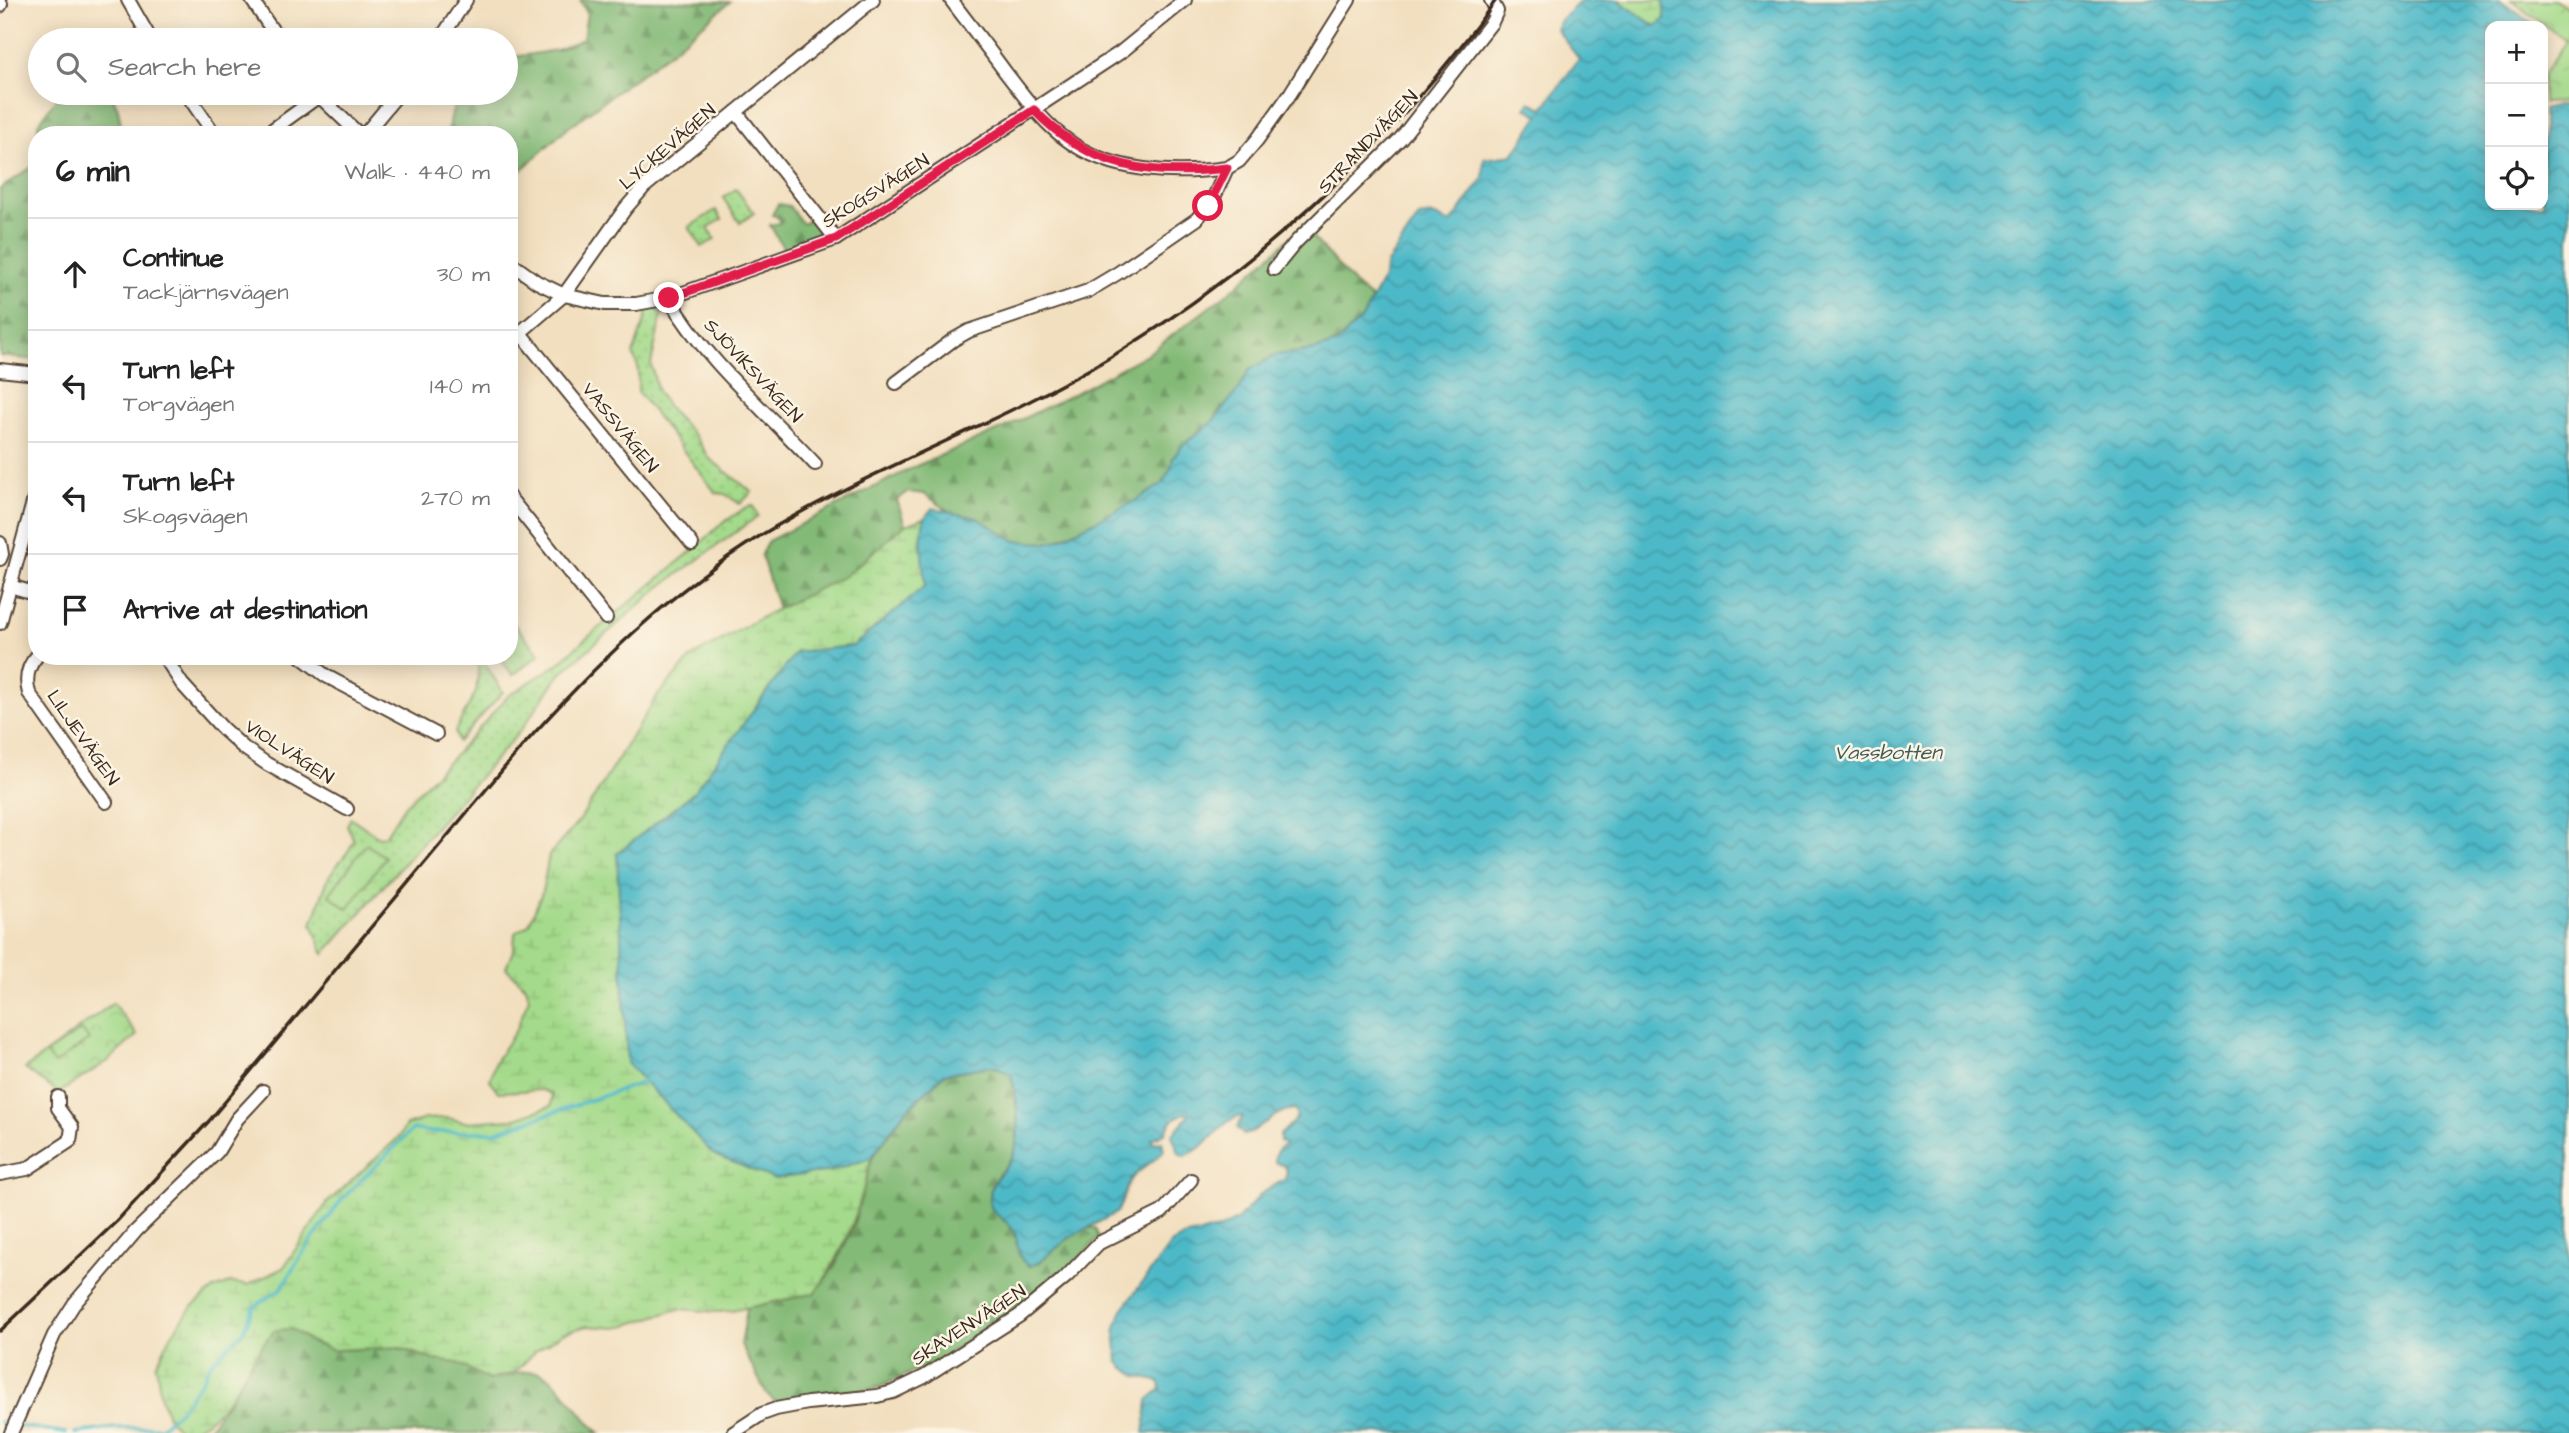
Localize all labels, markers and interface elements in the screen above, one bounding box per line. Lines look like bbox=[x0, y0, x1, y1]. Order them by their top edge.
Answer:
map controls bbox=[2485, 21, 2548, 210]
button: + bbox=[2485, 21, 2548, 84]
search box bbox=[28, 28, 518, 105]
icon: search bbox=[52, 48, 90, 86]
text: Search here bbox=[108, 49, 261, 85]
street label: STRANDVÄGEN bbox=[1312, 84, 1425, 200]
button: − bbox=[2485, 84, 2548, 147]
street label: LYCKEVÄGEN bbox=[614, 98, 722, 197]
street label: SKOGSVÄGEN bbox=[817, 147, 935, 235]
button: locate bbox=[2485, 147, 2548, 210]
text: 6 min bbox=[56, 151, 130, 193]
text: Walk · 440 m bbox=[344, 156, 490, 188]
route start bbox=[1192, 190, 1223, 221]
text: Continue bbox=[123, 240, 224, 276]
icon: ahead bbox=[56, 255, 94, 293]
text: 30 m bbox=[437, 258, 490, 290]
text: Tackjärnsvägen bbox=[123, 276, 289, 308]
route end bbox=[653, 282, 684, 313]
street label: SJÖVIKSVÄGEN bbox=[697, 313, 808, 429]
text: Turn left bbox=[123, 352, 234, 388]
icon: left bbox=[56, 367, 94, 405]
text: 140 m bbox=[430, 370, 490, 402]
street label: VASSVÄGEN bbox=[575, 377, 665, 479]
text: Torgvägen bbox=[123, 388, 234, 420]
text: Turn left bbox=[123, 464, 234, 500]
icon: left bbox=[56, 479, 94, 517]
text: 270 m bbox=[421, 482, 490, 514]
text: Skogsvägen bbox=[123, 500, 248, 532]
icon: arrive bbox=[56, 591, 94, 629]
text: Arrive at destination bbox=[123, 592, 368, 628]
street label: LILJEVÄGEN bbox=[40, 685, 126, 791]
street label: VIOLVÄGEN bbox=[239, 713, 339, 791]
water label: Vassbotten bbox=[1834, 738, 1943, 767]
street label: SKAVENVÄGEN bbox=[906, 1278, 1031, 1372]

